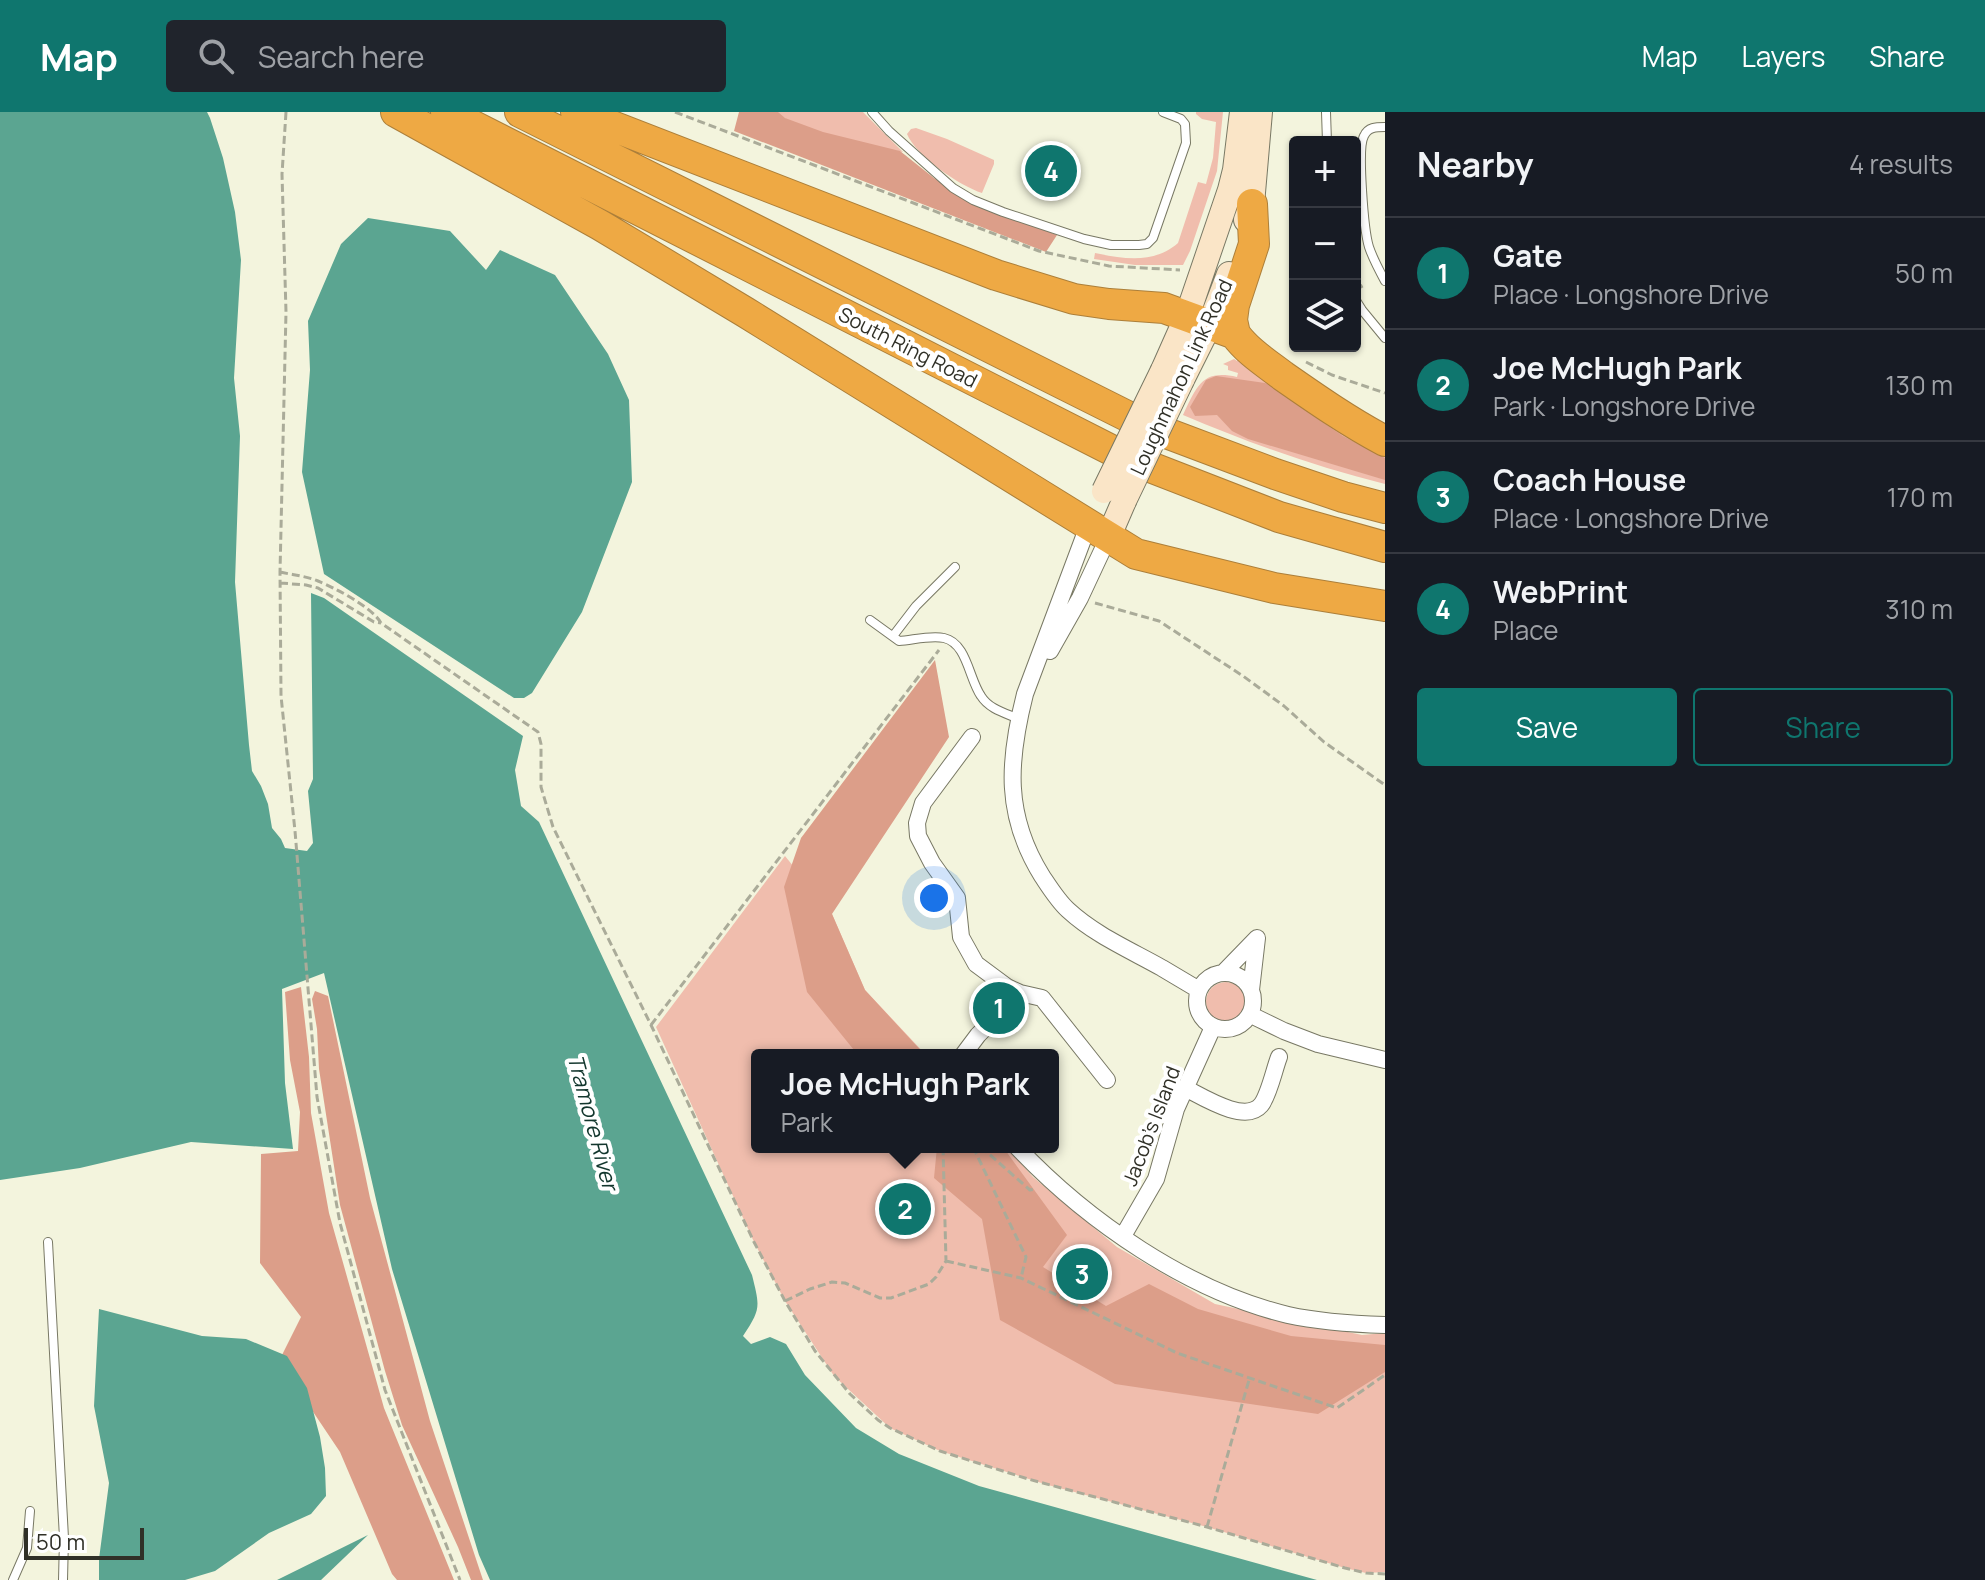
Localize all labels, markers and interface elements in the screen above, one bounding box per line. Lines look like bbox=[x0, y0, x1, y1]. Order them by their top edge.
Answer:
search box bbox=[166, 20, 726, 92]
text: Map bbox=[40, 30, 118, 82]
icon: search bbox=[194, 34, 238, 78]
text: Search here bbox=[258, 36, 425, 77]
text: Map bbox=[1642, 37, 1698, 75]
text: Layers bbox=[1742, 37, 1825, 75]
text: Share bbox=[1869, 37, 1945, 75]
map controls bbox=[1289, 136, 1361, 352]
button: + bbox=[1289, 136, 1361, 208]
pin: 4 bbox=[1025, 141, 1077, 201]
text: Nearby bbox=[1417, 141, 1533, 187]
text: 4 results bbox=[1849, 146, 1953, 182]
button: − bbox=[1289, 208, 1361, 280]
text: Gate bbox=[1493, 235, 1562, 276]
text: 1 bbox=[1437, 255, 1449, 291]
text: 50 m bbox=[1895, 255, 1953, 291]
street label: Loughmahon Link Road bbox=[1124, 275, 1238, 479]
text: Place · Longshore Drive bbox=[1493, 276, 1769, 312]
button: layers bbox=[1289, 280, 1361, 352]
street label: South Ring Road bbox=[834, 300, 982, 394]
text: Joe McHugh Park bbox=[1493, 347, 1741, 388]
text: 2 bbox=[1435, 367, 1451, 403]
text: 130 m bbox=[1885, 367, 1953, 403]
text: Park · Longshore Drive bbox=[1493, 388, 1755, 424]
text: Coach House bbox=[1493, 459, 1686, 500]
text: 3 bbox=[1435, 479, 1451, 515]
text: 170 m bbox=[1887, 479, 1953, 515]
text: Place · Longshore Drive bbox=[1493, 500, 1769, 536]
text: WebPrint bbox=[1493, 571, 1628, 612]
text: 4 bbox=[1435, 591, 1451, 627]
text: 310 m bbox=[1885, 591, 1953, 627]
text: Place bbox=[1493, 612, 1558, 648]
button: Save bbox=[1417, 688, 1677, 766]
button: Share bbox=[1693, 688, 1953, 766]
your location bbox=[914, 878, 954, 918]
pin: 1 bbox=[973, 978, 1025, 1038]
popup bbox=[751, 1049, 1059, 1153]
water label: Tramore River bbox=[561, 1051, 626, 1196]
street label: Jacob's Island bbox=[1116, 1062, 1186, 1190]
text: Joe McHugh Park bbox=[781, 1063, 1029, 1104]
text: Park bbox=[781, 1104, 833, 1140]
pin: 2 bbox=[879, 1179, 931, 1239]
pin: 3 bbox=[1056, 1244, 1108, 1304]
scale bar bbox=[24, 1524, 144, 1560]
text: 50 m bbox=[36, 1527, 85, 1557]

